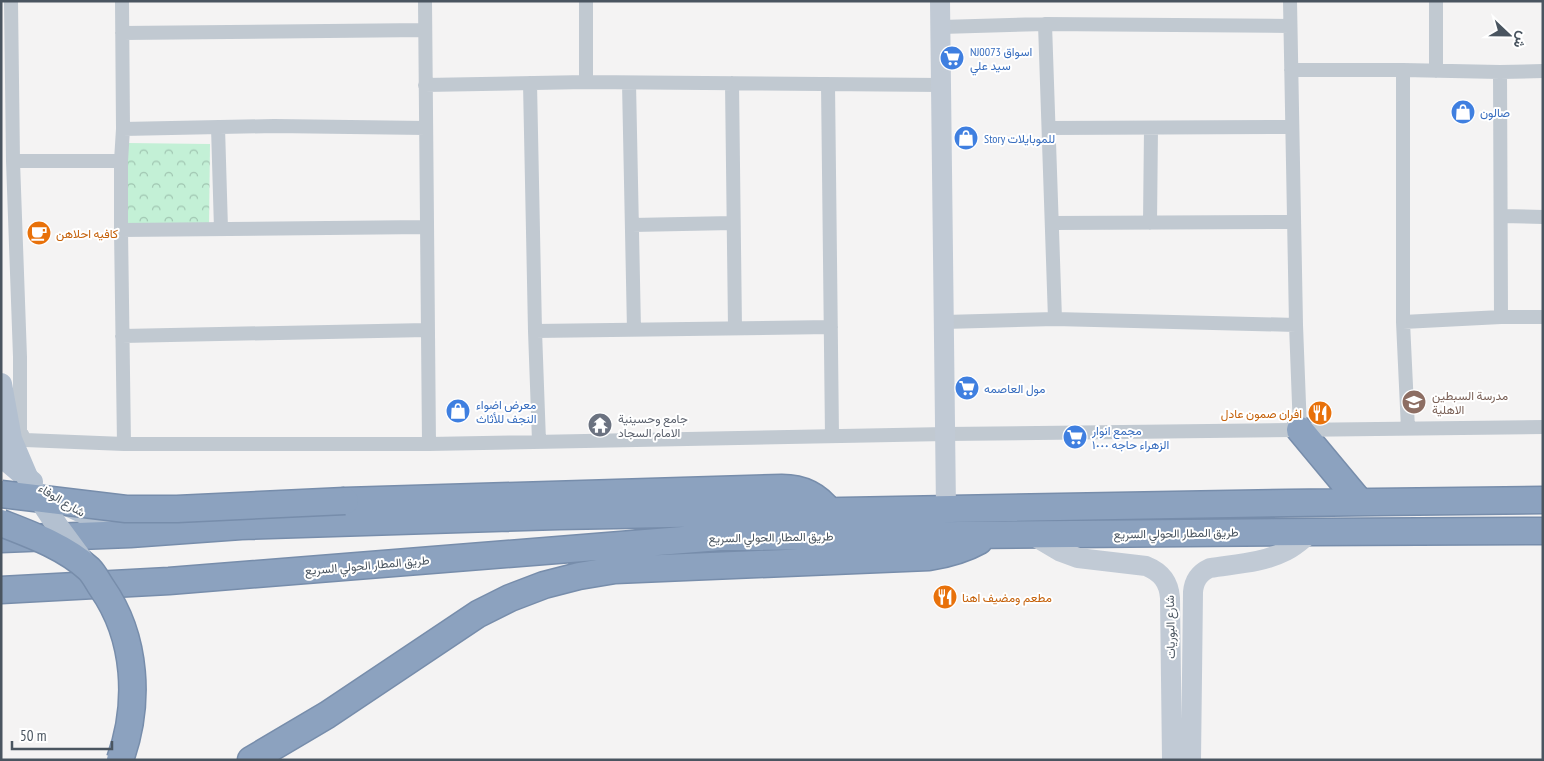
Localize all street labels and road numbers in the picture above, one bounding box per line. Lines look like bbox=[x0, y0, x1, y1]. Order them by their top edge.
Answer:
street label: شارع الوفاء bbox=[35, 480, 88, 521]
street label: طريق المطار الحولي السريع bbox=[1113, 524, 1239, 545]
street label: طريق المطار الحولي السريع bbox=[708, 528, 834, 549]
street label: طريق المطار الحولي السريع bbox=[304, 552, 430, 581]
street label: شارع البوريات bbox=[1162, 595, 1180, 659]

